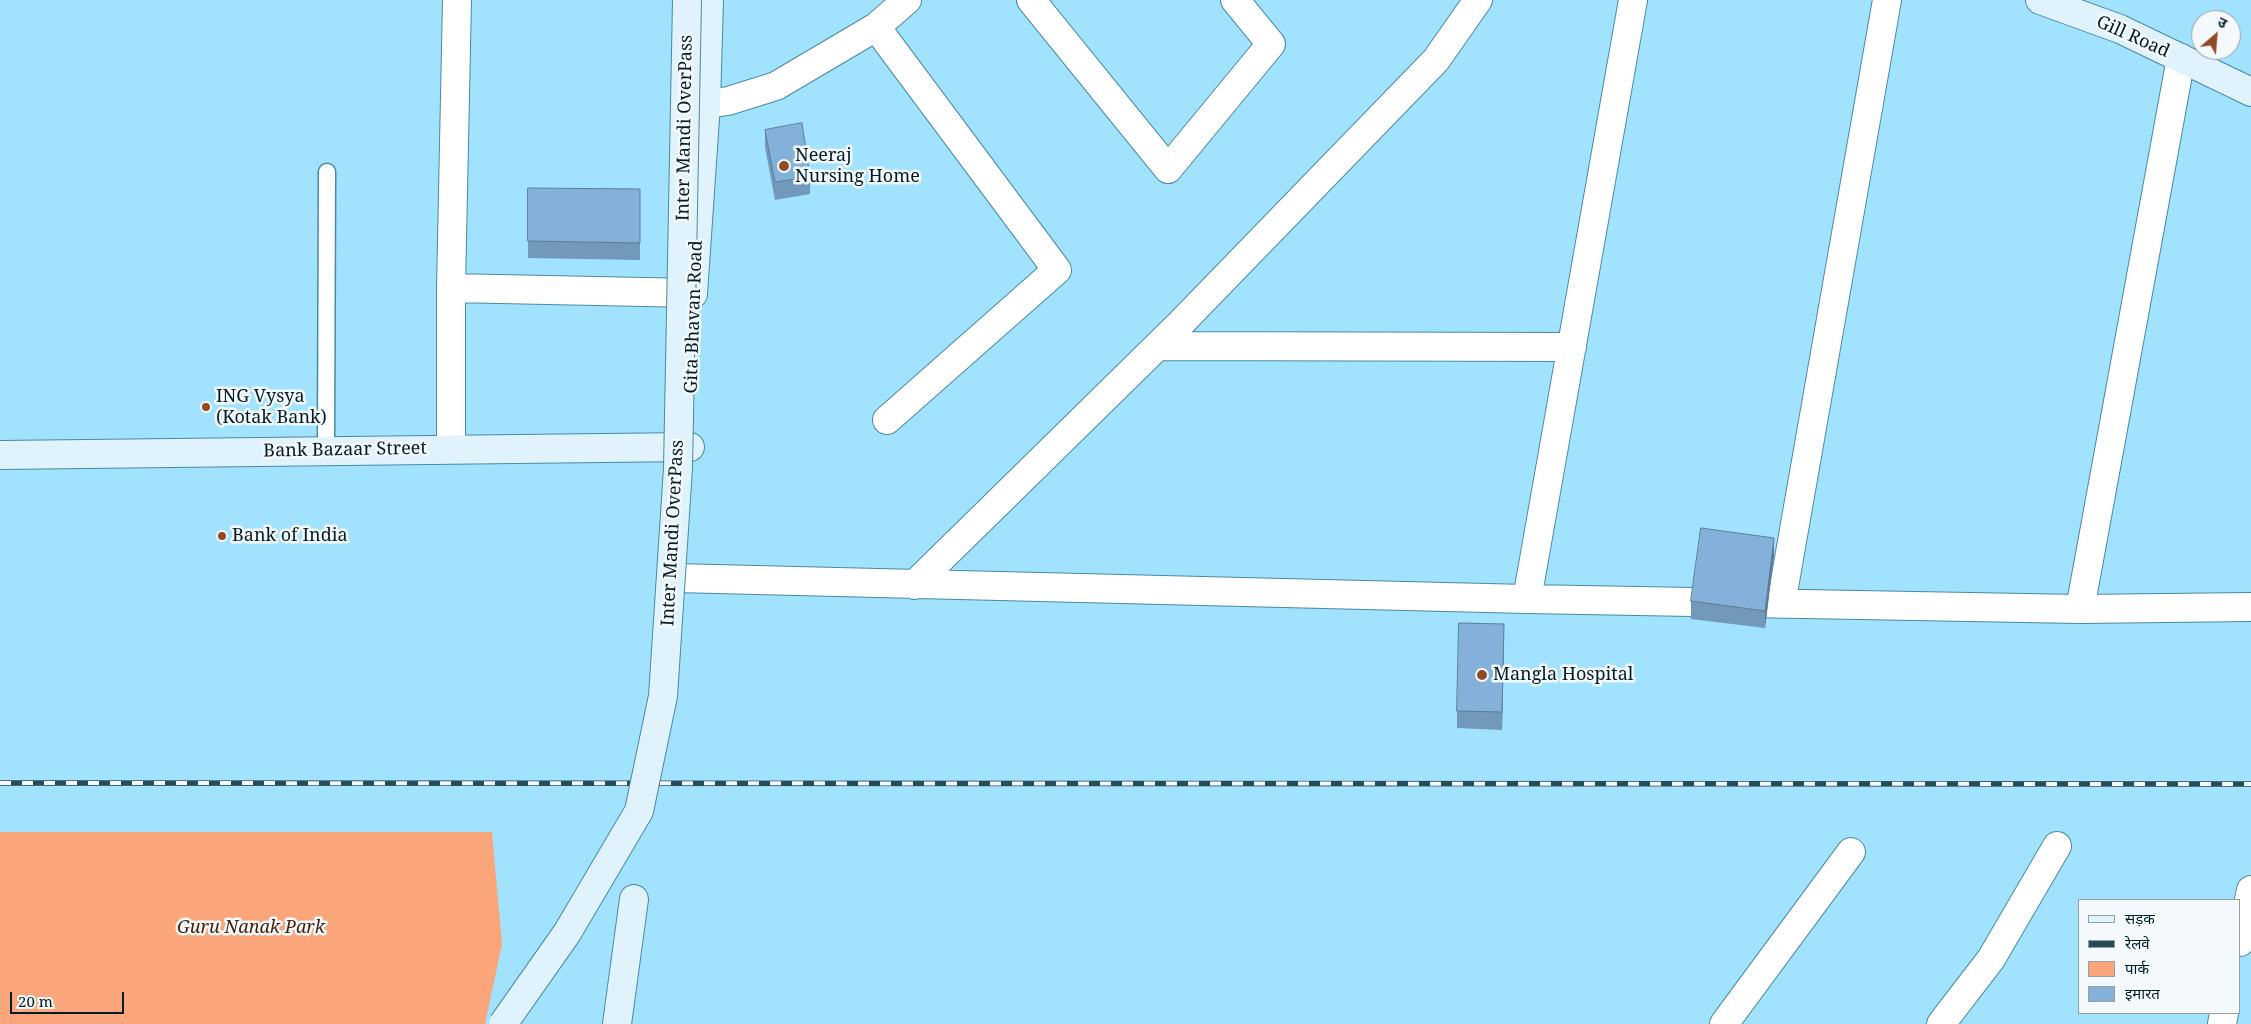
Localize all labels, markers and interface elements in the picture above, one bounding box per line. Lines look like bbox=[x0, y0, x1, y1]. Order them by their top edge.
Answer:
north arrow bbox=[2191, 10, 2241, 60]
street label: Gill Road bbox=[2093, 11, 2173, 63]
text: उ bbox=[2215, 12, 2231, 32]
street label: Inter Mandi OverPass bbox=[673, 35, 697, 221]
place label: Neeraj Nursing Home bbox=[795, 145, 920, 188]
marker: Neeraj Nursing Home bbox=[777, 159, 791, 173]
street label: Gita Bhavan Road bbox=[681, 240, 707, 394]
place label: ING Vysya (Kotak Bank) bbox=[216, 386, 327, 428]
marker: ING Vysya (Kotak Bank) bbox=[200, 401, 212, 413]
street label: Bank Bazaar Street bbox=[263, 438, 427, 462]
street label: Inter Mandi OverPass bbox=[657, 439, 689, 627]
place label: Bank of India bbox=[232, 525, 348, 547]
marker: Bank of India bbox=[216, 530, 228, 542]
place label: Mangla Hospital bbox=[1493, 664, 1633, 686]
marker: Mangla Hospital bbox=[1475, 668, 1489, 682]
legend bbox=[2078, 899, 2241, 1014]
text: सड़क bbox=[2125, 908, 2155, 928]
park label: Guru Nanak Park bbox=[177, 917, 325, 939]
text: रेलवे bbox=[2125, 933, 2150, 953]
text: पार्क bbox=[2125, 958, 2149, 978]
scale bar bbox=[12, 982, 126, 1014]
text: इमारत bbox=[2125, 983, 2160, 1003]
text: 20 m bbox=[18, 991, 53, 1011]

